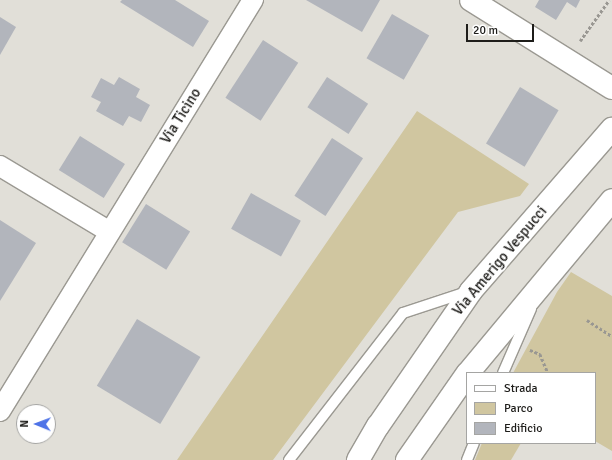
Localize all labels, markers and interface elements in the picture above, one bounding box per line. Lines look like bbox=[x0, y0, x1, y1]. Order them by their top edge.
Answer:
scale bar bbox=[468, 16, 536, 42]
text: 20 m bbox=[473, 23, 498, 38]
street label: Via Ticino bbox=[157, 85, 205, 147]
street label: Via Amerigo Vespucci bbox=[449, 203, 551, 319]
legend bbox=[466, 372, 596, 444]
text: Strada bbox=[504, 381, 538, 396]
text: Parco bbox=[504, 401, 533, 416]
north arrow bbox=[16, 404, 56, 444]
text: N bbox=[18, 420, 31, 428]
text: Edificio bbox=[504, 421, 542, 436]

